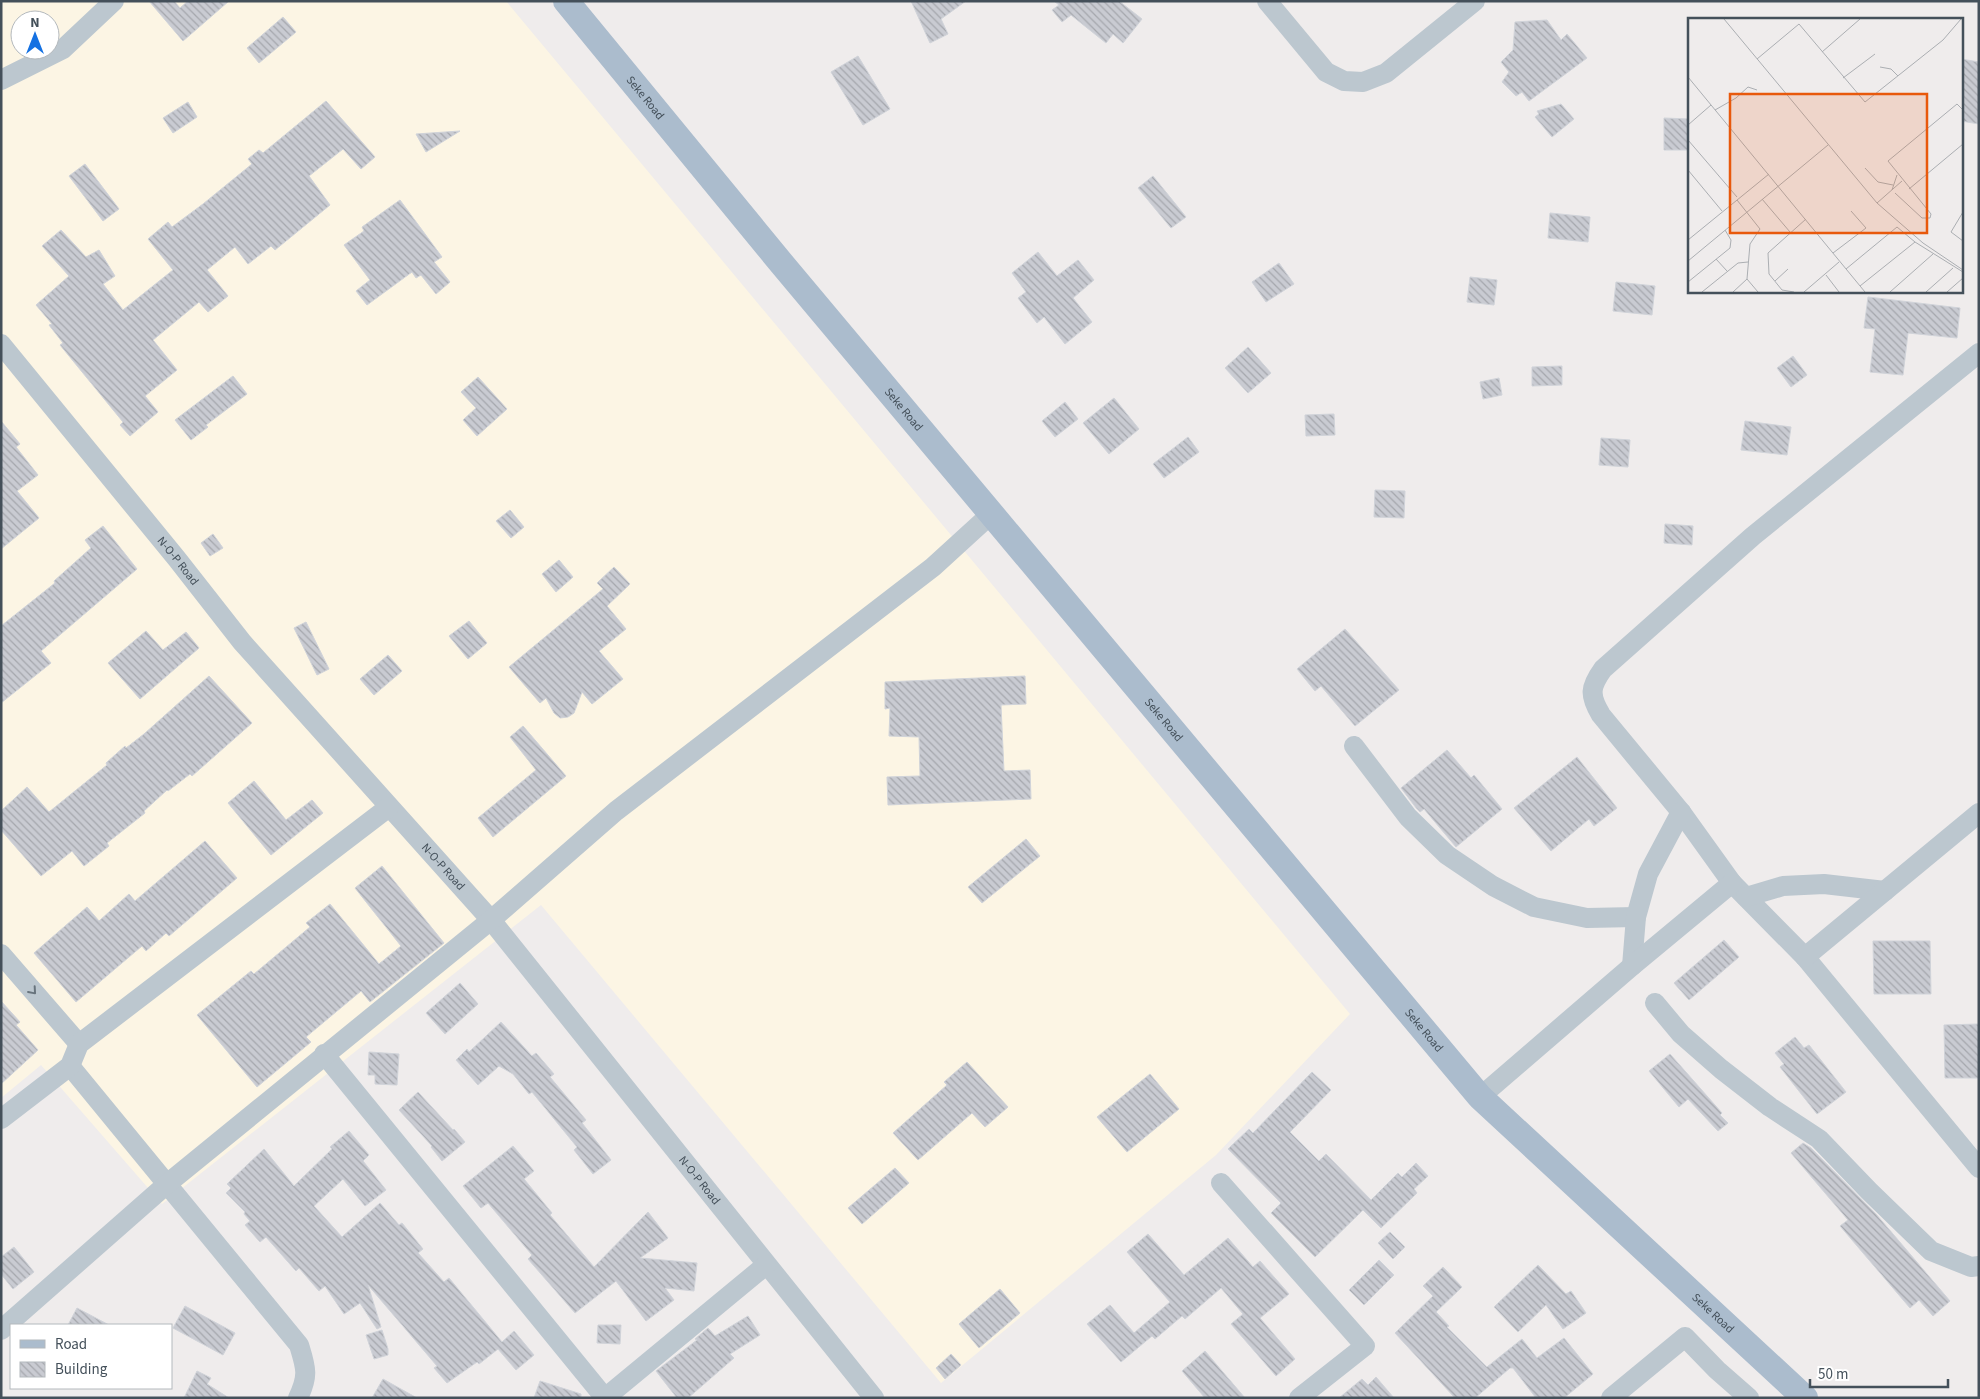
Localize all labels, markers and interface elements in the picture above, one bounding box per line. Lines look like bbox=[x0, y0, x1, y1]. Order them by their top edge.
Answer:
north arrow bbox=[10, 10, 60, 60]
text: N bbox=[30, 13, 40, 33]
inset map bbox=[1688, 18, 1962, 292]
street label: Seke Road bbox=[622, 72, 668, 124]
street label: Seke Road bbox=[880, 384, 927, 435]
street label: N-O-P Road bbox=[153, 533, 203, 589]
street label: Seke Road bbox=[1140, 695, 1187, 746]
street label: N-O-P Road bbox=[417, 840, 469, 894]
one-way arrow bbox=[27, 985, 36, 994]
street label: Seke Road bbox=[1400, 1005, 1447, 1056]
street label: N-O-P Road bbox=[674, 1153, 724, 1209]
street label: Seke Road bbox=[1688, 1289, 1738, 1337]
legend bbox=[10, 1324, 172, 1389]
text: Road bbox=[55, 1334, 87, 1355]
scale bar bbox=[1810, 1356, 1948, 1388]
text: Building bbox=[55, 1359, 108, 1380]
text: 50 m bbox=[1818, 1364, 1848, 1385]

